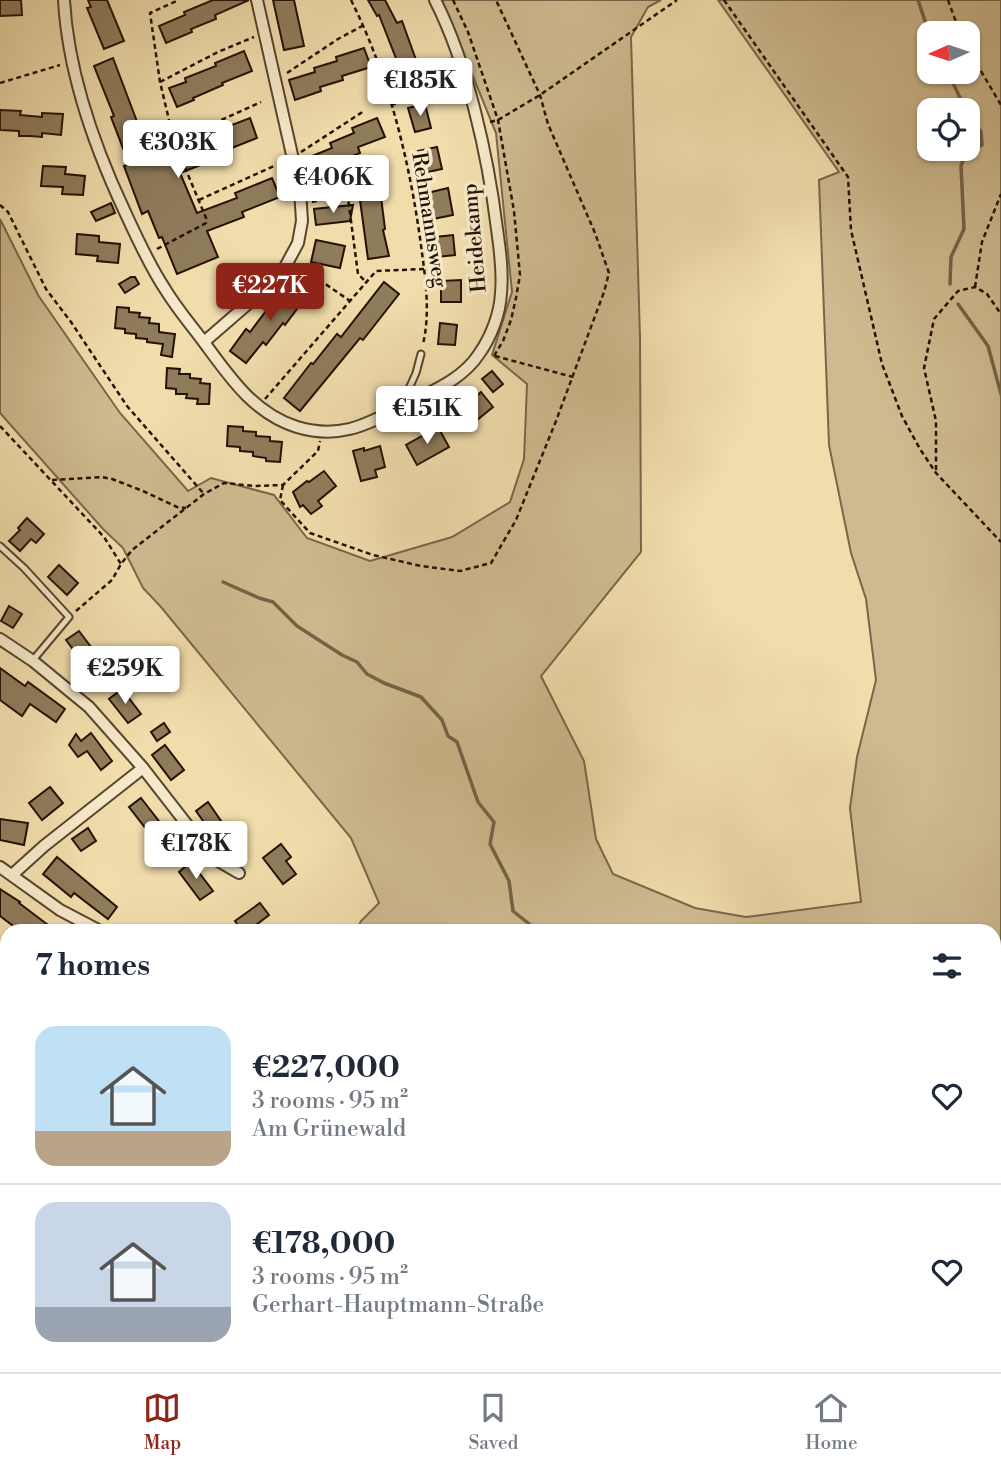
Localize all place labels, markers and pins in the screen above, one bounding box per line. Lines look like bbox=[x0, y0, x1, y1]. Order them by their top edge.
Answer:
pin: €185K bbox=[371, 58, 469, 118]
pin: €303K bbox=[129, 120, 227, 180]
pin: €406K bbox=[284, 156, 382, 215]
pin: €227K bbox=[221, 264, 319, 323]
pin: €151K bbox=[378, 386, 476, 446]
pin: €259K bbox=[76, 646, 174, 706]
pin: €178K bbox=[147, 822, 245, 881]

